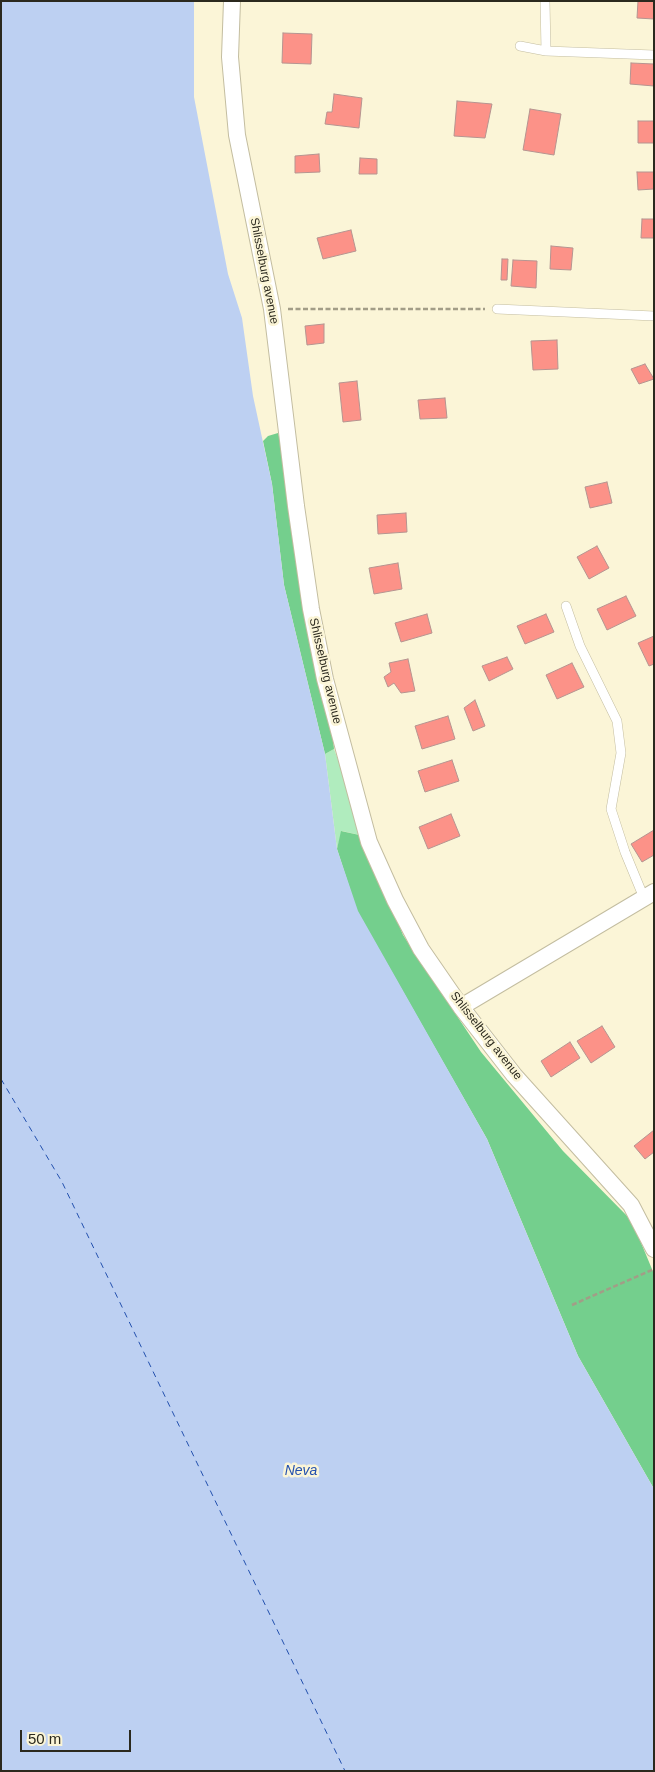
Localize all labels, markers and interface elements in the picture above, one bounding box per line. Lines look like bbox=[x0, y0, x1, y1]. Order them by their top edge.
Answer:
street label: Shlisselburg avenue bbox=[247, 217, 281, 325]
street label: Shlisselburg avenue bbox=[306, 617, 344, 725]
street label: Shlisselburg avenue bbox=[447, 989, 525, 1083]
water label: Neva bbox=[285, 1463, 317, 1479]
scale bar bbox=[22, 1720, 134, 1752]
text: 50 m bbox=[28, 1730, 61, 1747]

